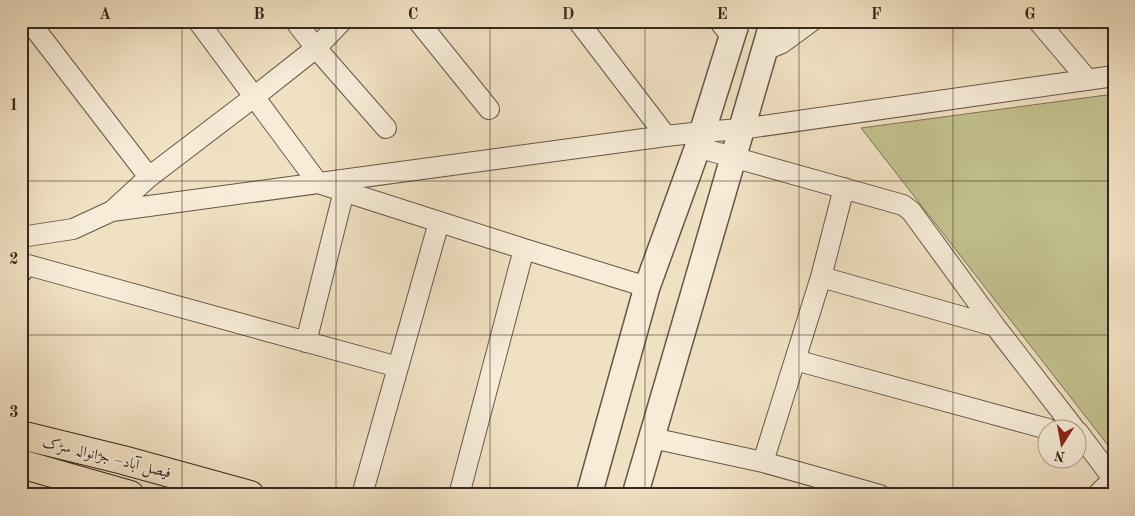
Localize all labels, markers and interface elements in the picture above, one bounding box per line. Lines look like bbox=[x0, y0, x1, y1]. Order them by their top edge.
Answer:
text: A bbox=[99, 7, 111, 23]
text: B bbox=[253, 7, 265, 23]
text: C bbox=[408, 7, 418, 23]
text: D bbox=[562, 7, 574, 23]
text: E bbox=[716, 7, 728, 23]
text: F bbox=[871, 7, 882, 23]
text: G bbox=[1024, 7, 1036, 23]
text: 1 bbox=[9, 98, 19, 114]
text: 2 bbox=[9, 252, 19, 268]
text: 3 bbox=[9, 405, 19, 421]
north arrow bbox=[1038, 418, 1088, 468]
street label: فیصل آباد– جڑانوالہ سڑک bbox=[40, 432, 173, 484]
text: N bbox=[1053, 448, 1066, 464]

